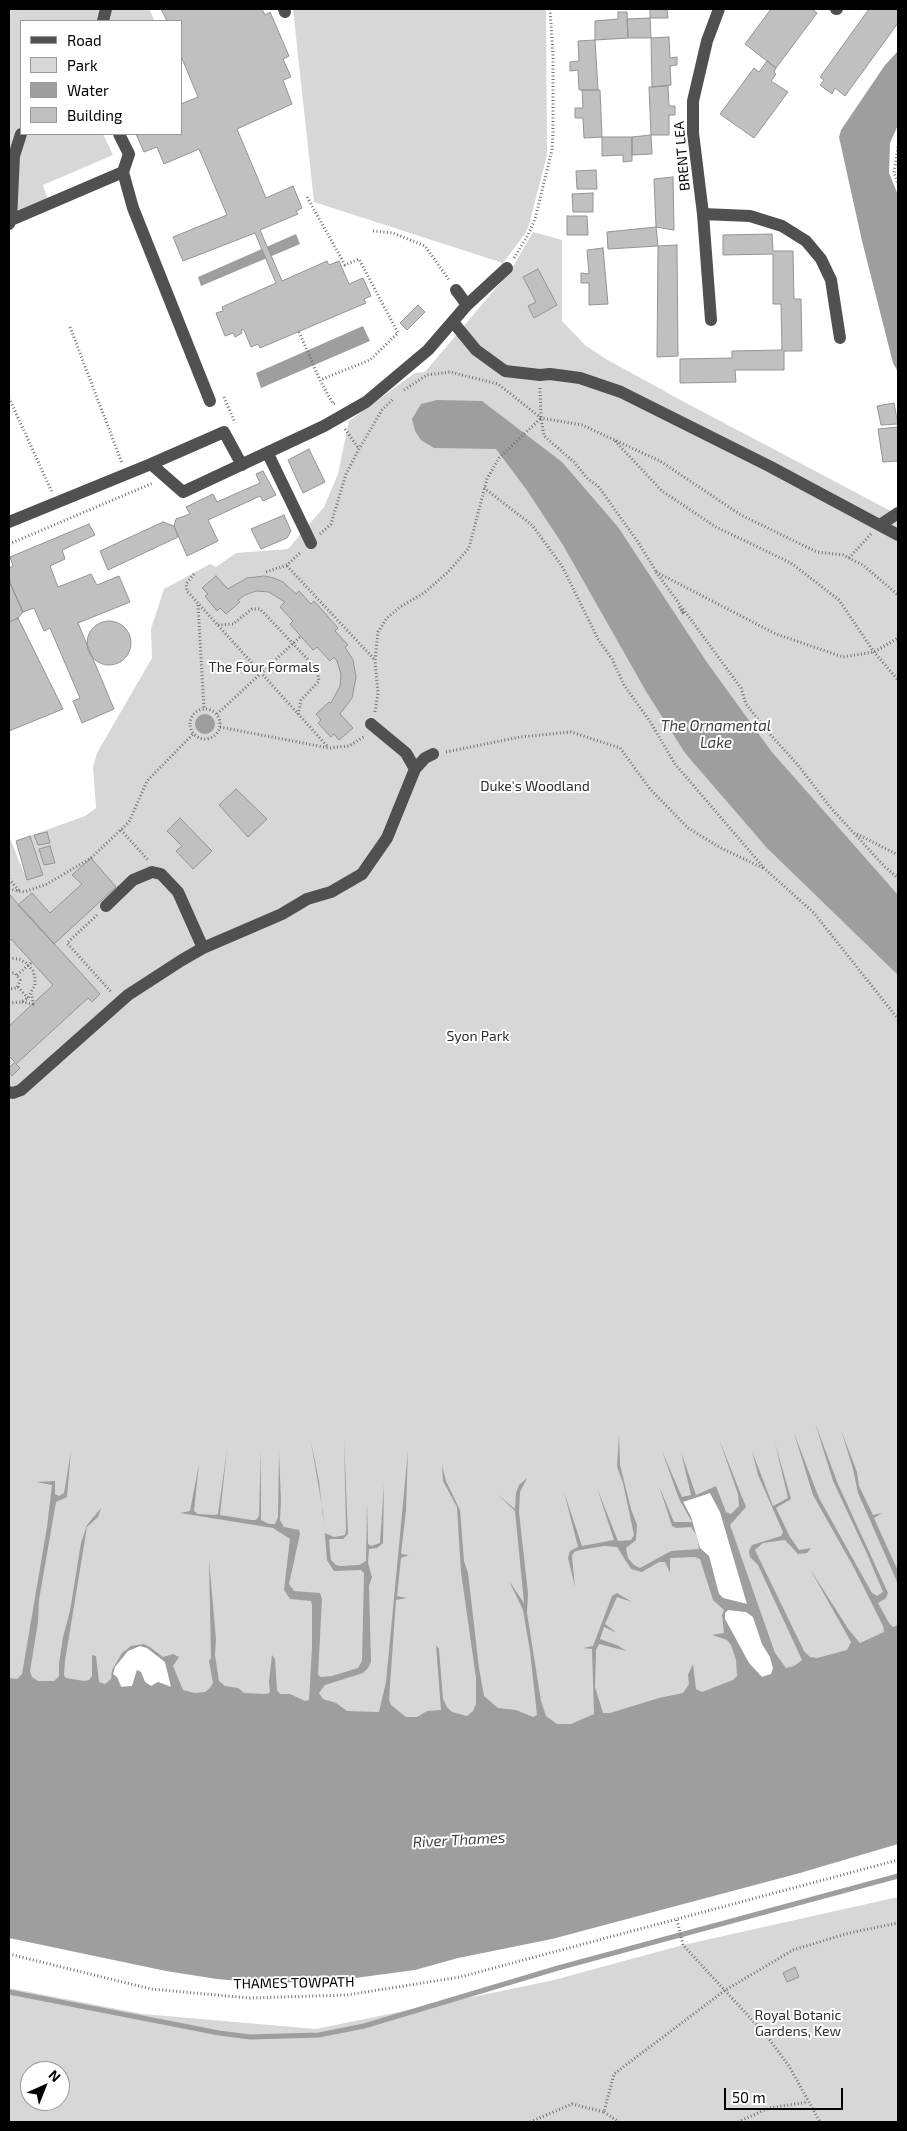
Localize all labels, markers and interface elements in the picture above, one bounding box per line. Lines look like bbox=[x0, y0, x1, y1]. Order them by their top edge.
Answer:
legend bbox=[20, 20, 182, 135]
text: Road bbox=[67, 31, 102, 49]
text: Park bbox=[67, 56, 98, 74]
text: Water bbox=[67, 81, 109, 99]
text: Building bbox=[67, 106, 122, 124]
street label: BRENT LEA bbox=[671, 120, 693, 192]
park label: The Four Formals bbox=[208, 659, 320, 675]
water label: The Ornamental Lake bbox=[661, 717, 771, 752]
park label: Duke's Woodland bbox=[480, 778, 590, 794]
park label: Syon Park bbox=[447, 1028, 509, 1044]
water label: River Thames bbox=[412, 1829, 506, 1851]
street label: THAMES TOWPATH bbox=[233, 1974, 355, 1992]
park label: Royal Botanic Gardens, Kew bbox=[755, 2007, 841, 2040]
north arrow bbox=[20, 2061, 70, 2111]
text: N bbox=[46, 2066, 65, 2085]
scale bar bbox=[727, 2078, 846, 2110]
text: 50 m bbox=[732, 2088, 766, 2106]

